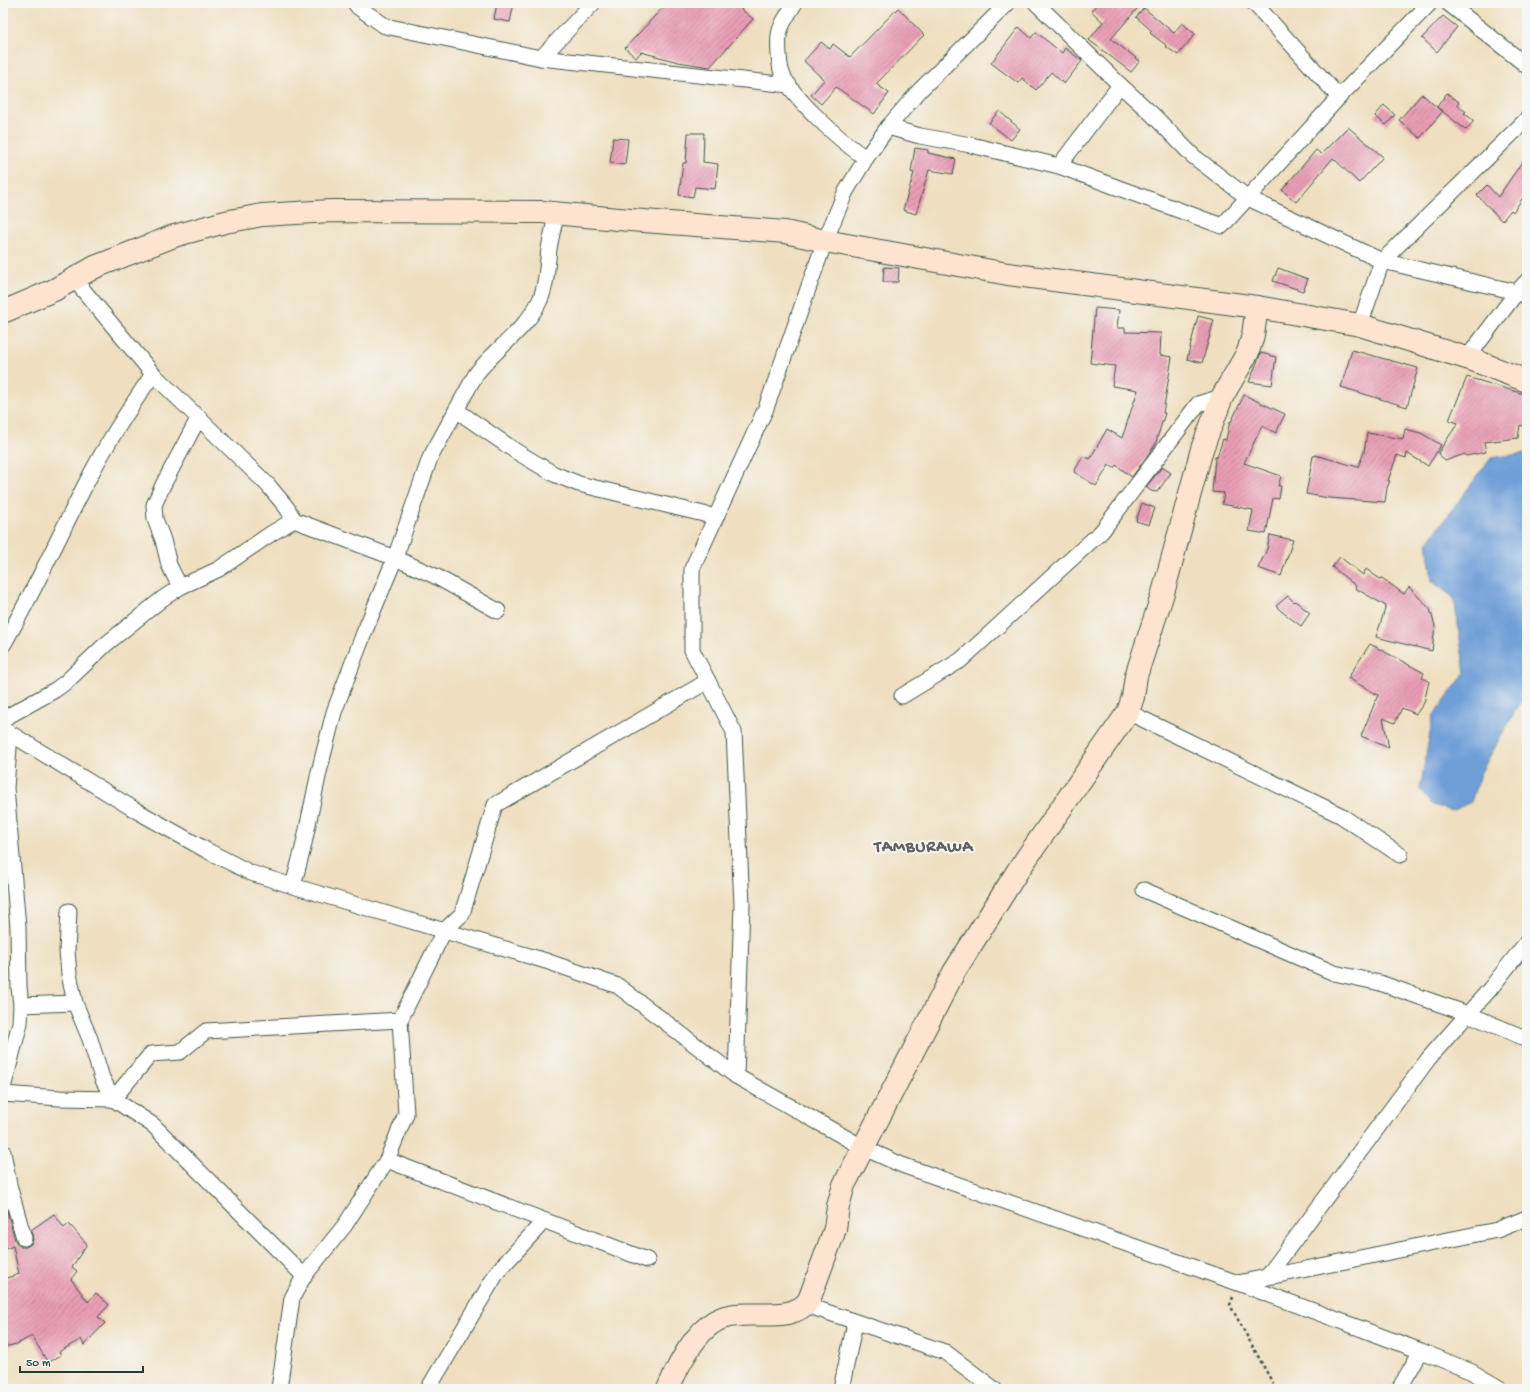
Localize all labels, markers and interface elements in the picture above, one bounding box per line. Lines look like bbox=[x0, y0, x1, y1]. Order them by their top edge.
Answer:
district label: TAMBURAWA bbox=[872, 838, 975, 858]
scale bar bbox=[20, 1348, 143, 1374]
text: 50 m bbox=[26, 1357, 51, 1371]

